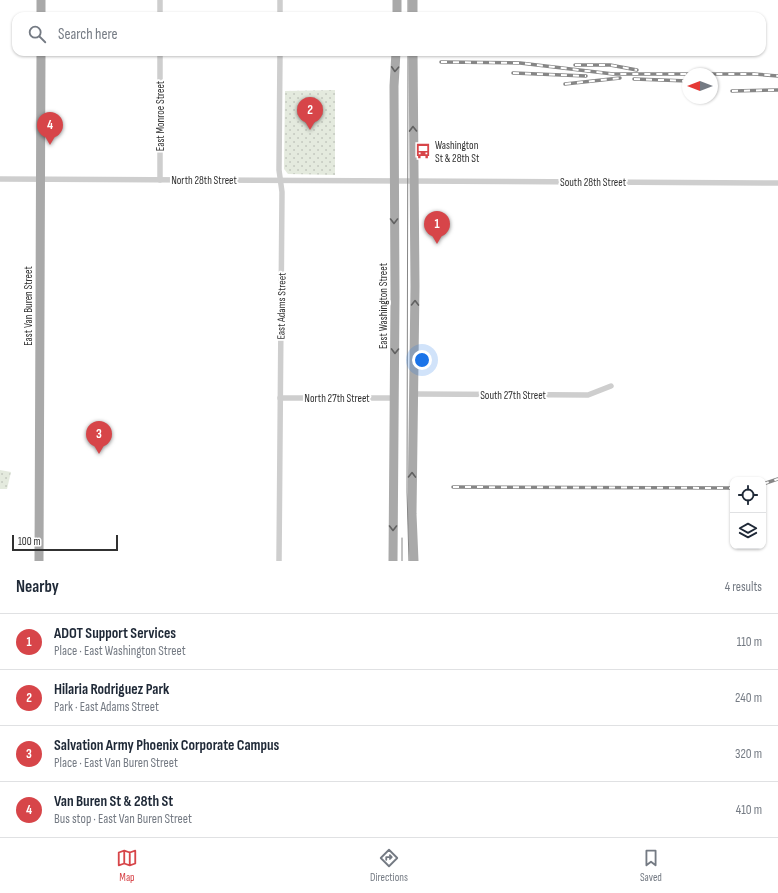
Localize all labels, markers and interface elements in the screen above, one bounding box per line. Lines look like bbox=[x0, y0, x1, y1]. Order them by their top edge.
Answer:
search box bbox=[12, 12, 766, 56]
icon: search bbox=[26, 23, 48, 45]
text: Search here bbox=[58, 25, 118, 44]
one-way arrow bbox=[391, 66, 399, 72]
north arrow bbox=[682, 68, 718, 104]
street label: East Monroe Street bbox=[154, 80, 167, 151]
pin: 2 bbox=[297, 97, 323, 130]
pin: 4 bbox=[37, 112, 63, 145]
one-way arrow bbox=[409, 126, 417, 132]
place label: Washington St & 28th St bbox=[435, 139, 480, 165]
bus stop icon: Washington St & 28th St bbox=[414, 142, 432, 160]
street label: North 28th Street bbox=[171, 174, 237, 187]
street label: South 28th Street bbox=[560, 176, 627, 189]
pin: 1 bbox=[424, 211, 450, 244]
one-way arrow bbox=[390, 218, 398, 224]
street label: East Washington Street bbox=[377, 262, 390, 349]
street label: East Van Buren Street bbox=[22, 266, 35, 346]
street label: East Adams Street bbox=[274, 272, 289, 340]
one-way arrow bbox=[411, 300, 419, 306]
one-way arrow bbox=[391, 348, 399, 354]
your location bbox=[412, 350, 432, 370]
street label: South 27th Street bbox=[480, 389, 547, 402]
street label: North 27th Street bbox=[304, 392, 370, 405]
pin: 3 bbox=[86, 421, 112, 454]
one-way arrow bbox=[408, 472, 416, 478]
map controls bbox=[730, 477, 766, 549]
button: locate bbox=[730, 477, 766, 513]
button: layers bbox=[730, 513, 766, 549]
one-way arrow bbox=[389, 525, 397, 531]
scale bar bbox=[12, 533, 118, 552]
text: 100 m bbox=[18, 535, 40, 548]
text: Nearby bbox=[16, 577, 59, 597]
text: 4 results bbox=[725, 579, 762, 595]
text: ADOT Support Services bbox=[54, 624, 176, 643]
text: 1 bbox=[26, 634, 32, 650]
text: 110 m bbox=[737, 634, 762, 650]
text: Place · East Washington Street bbox=[54, 643, 186, 659]
text: Hilaria Rodriguez Park bbox=[54, 680, 169, 699]
text: 2 bbox=[26, 690, 32, 706]
text: 240 m bbox=[735, 690, 762, 706]
text: Park · East Adams Street bbox=[54, 699, 159, 715]
text: Salvation Army Phoenix Corporate Campus bbox=[54, 736, 279, 755]
text: 3 bbox=[26, 746, 32, 762]
text: 320 m bbox=[735, 746, 762, 762]
text: Place · East Van Buren Street bbox=[54, 755, 178, 771]
text: Van Buren St & 28th St bbox=[54, 792, 173, 811]
text: 4 bbox=[26, 802, 32, 818]
text: 410 m bbox=[736, 802, 762, 818]
text: Bus stop · East Van Buren Street bbox=[54, 811, 192, 827]
tab: Map bbox=[116, 847, 138, 884]
tab: Directions bbox=[370, 847, 408, 884]
tab: Saved bbox=[640, 847, 662, 884]

